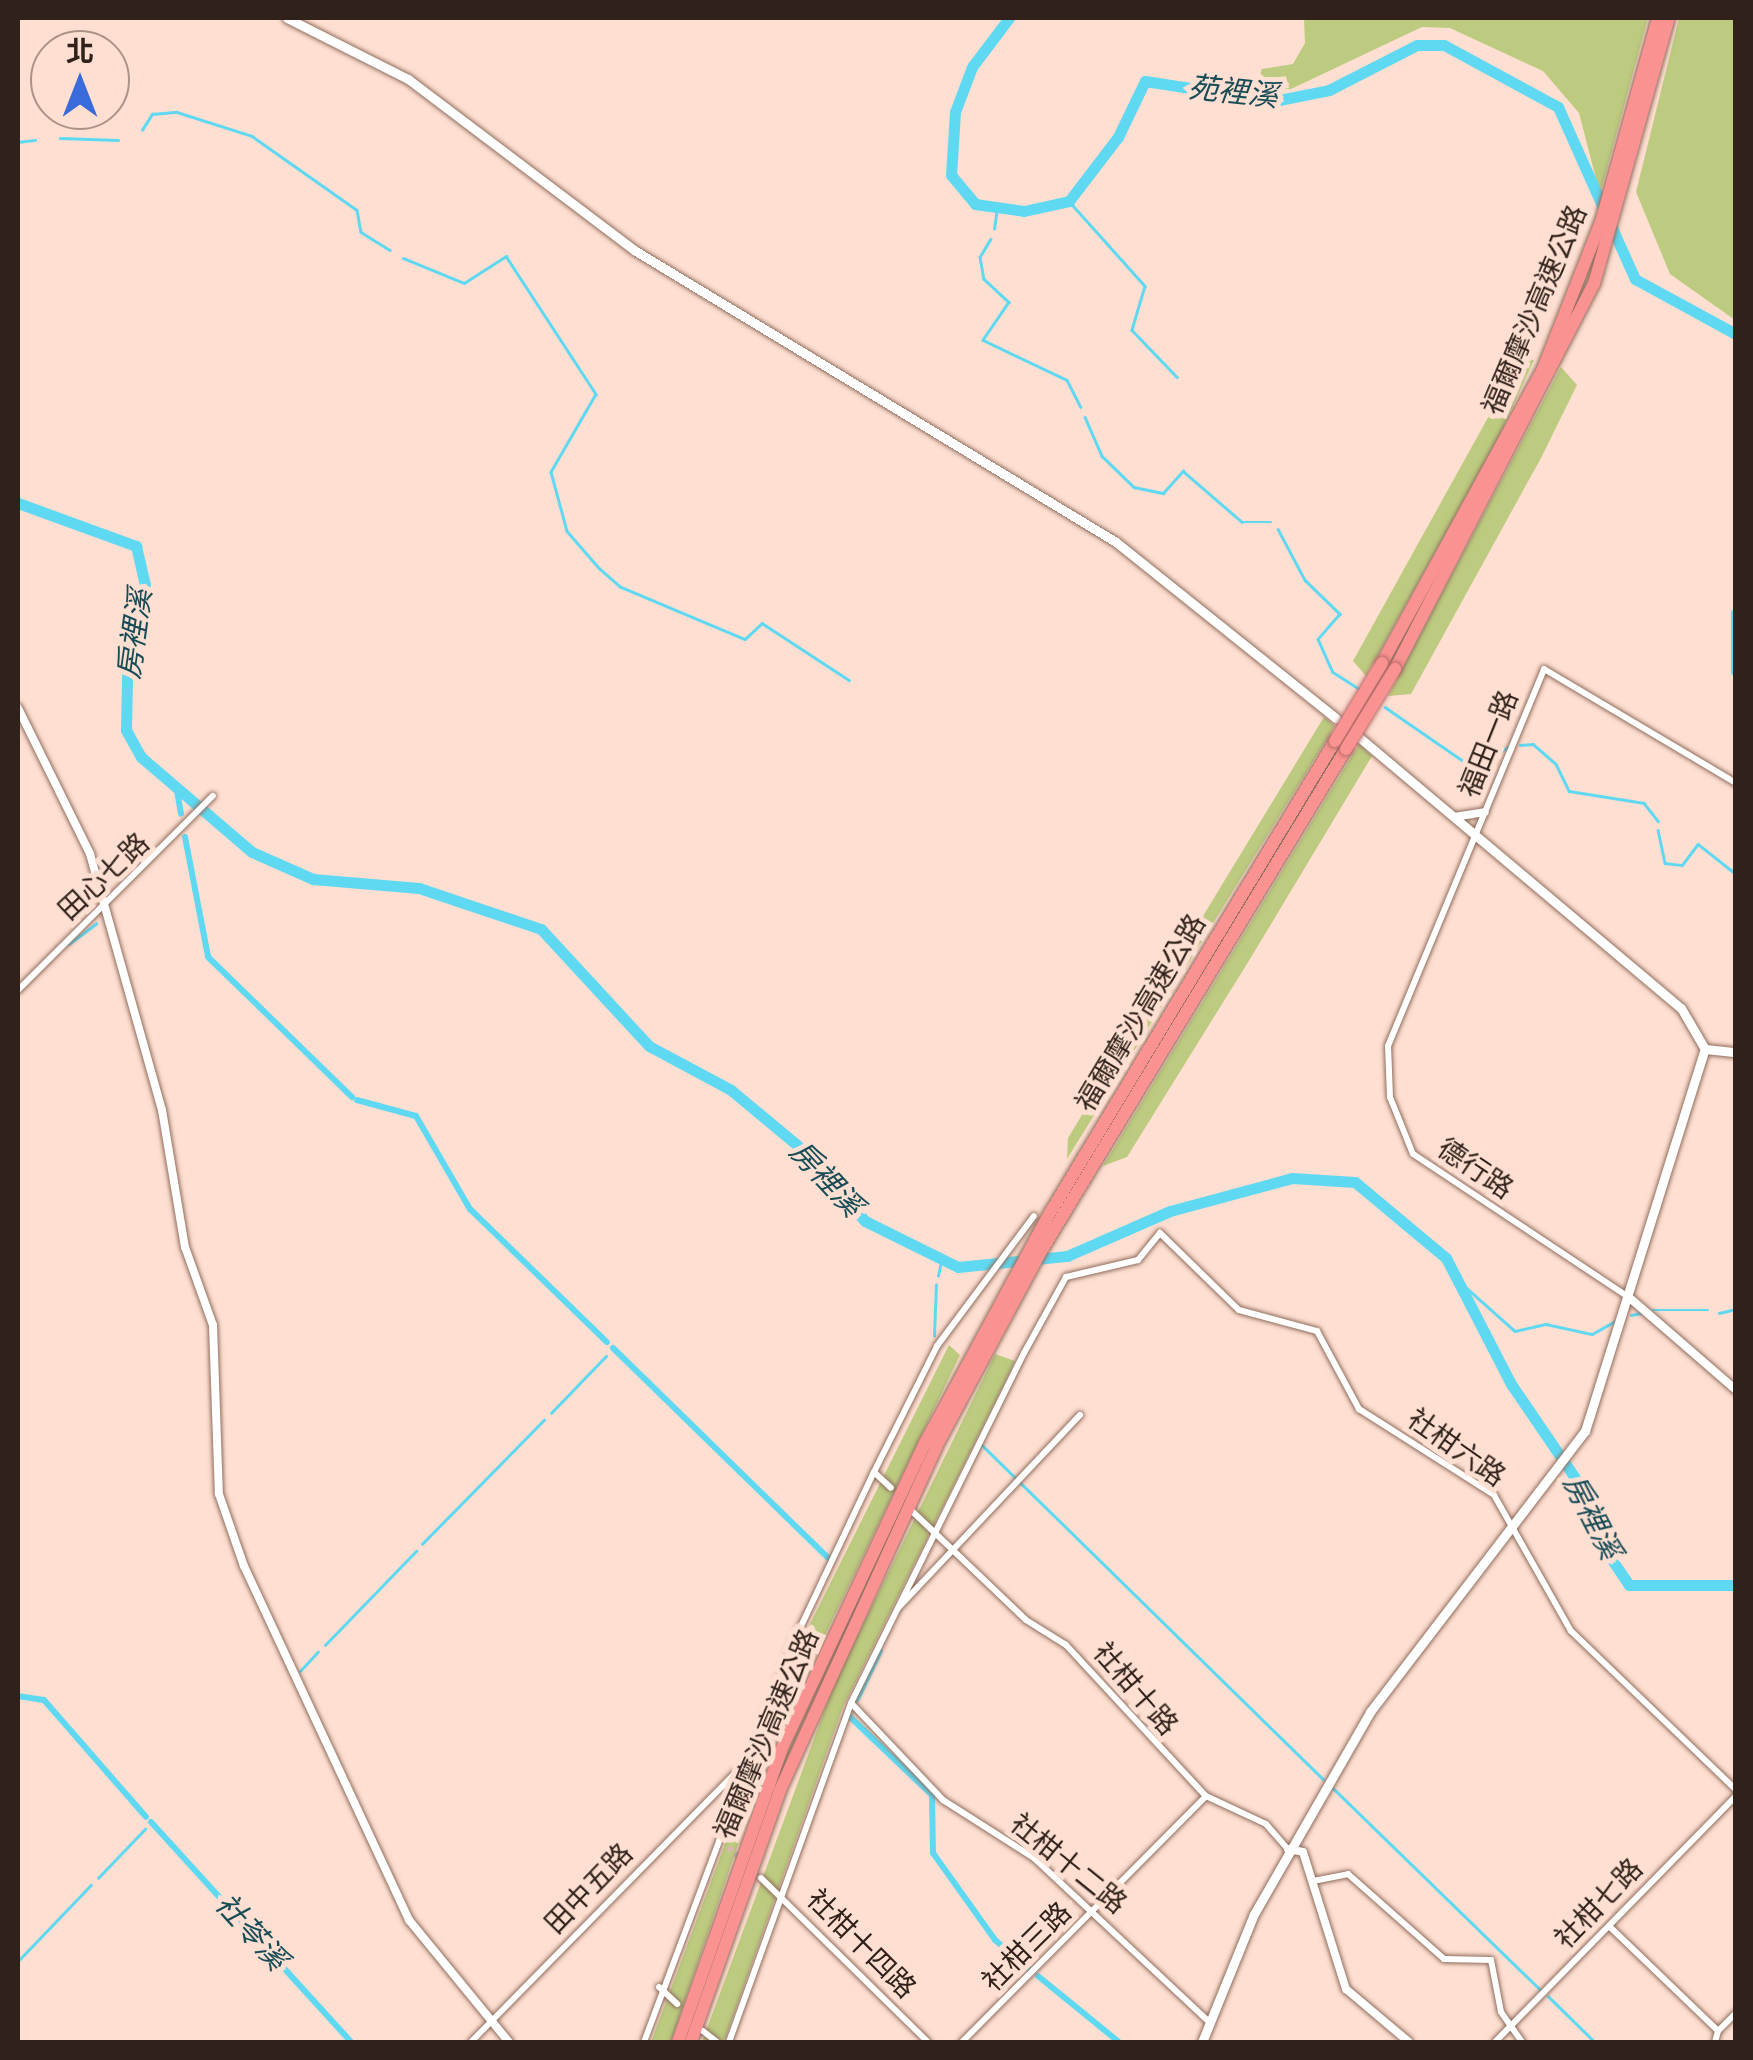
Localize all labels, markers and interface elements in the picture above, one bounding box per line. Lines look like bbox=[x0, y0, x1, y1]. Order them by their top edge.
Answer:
north arrow bbox=[30, 30, 130, 130]
text: 北 bbox=[66, 35, 94, 68]
water label: 苑裡溪 bbox=[1186, 69, 1280, 115]
street label: 福爾摩沙高速公路 bbox=[1476, 200, 1594, 420]
water label: 房裡溪 bbox=[111, 587, 159, 681]
street label: 福田一路 bbox=[1452, 686, 1526, 802]
street label: 田心七路 bbox=[52, 827, 156, 927]
street label: 福爾摩沙高速公路 bbox=[1069, 908, 1213, 1118]
street label: 德行路 bbox=[1431, 1132, 1519, 1206]
water label: 房裡溪 bbox=[782, 1134, 870, 1224]
street label: 社柑六路 bbox=[1400, 1402, 1512, 1494]
water label: 房裡溪 bbox=[1556, 1469, 1628, 1565]
street label: 福爾摩沙高速公路 bbox=[708, 1624, 826, 1844]
street label: 社柑十路 bbox=[1086, 1636, 1184, 1742]
street label: 社柑十二路 bbox=[1003, 1807, 1133, 1921]
street label: 田中五路 bbox=[538, 1837, 640, 1941]
street label: 社柑七路 bbox=[1548, 1852, 1650, 1956]
street label: 社柑十四路 bbox=[800, 1883, 922, 2005]
water label: 社苓溪 bbox=[208, 1887, 294, 1977]
street label: 社柑三路 bbox=[976, 1896, 1078, 1998]

